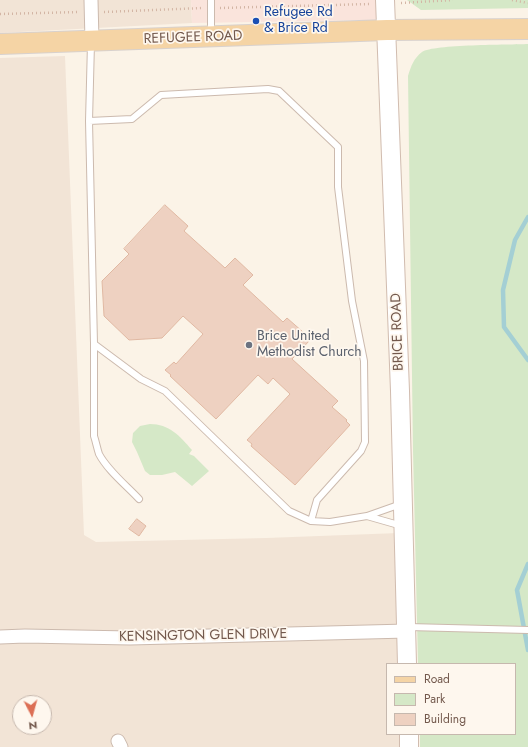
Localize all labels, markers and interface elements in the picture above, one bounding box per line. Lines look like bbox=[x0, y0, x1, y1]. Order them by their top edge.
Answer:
place label: Refugee Rd & Brice Rd bbox=[264, 5, 333, 38]
marker: Refugee Rd & Brice Rd bbox=[251, 16, 261, 26]
street label: REFUGEE ROAD bbox=[143, 28, 243, 48]
street label: BRICE ROAD bbox=[388, 293, 408, 371]
place label: Brice United Methodist Church bbox=[257, 329, 362, 362]
marker: Brice United Methodist Church bbox=[244, 340, 254, 350]
street label: KENSINGTON GLEN DRIVE bbox=[119, 626, 287, 646]
legend bbox=[386, 663, 516, 735]
text: Road bbox=[424, 670, 450, 688]
text: Park bbox=[424, 690, 445, 708]
north arrow bbox=[12, 695, 52, 735]
text: Building bbox=[424, 710, 466, 728]
text: N bbox=[28, 718, 38, 734]

